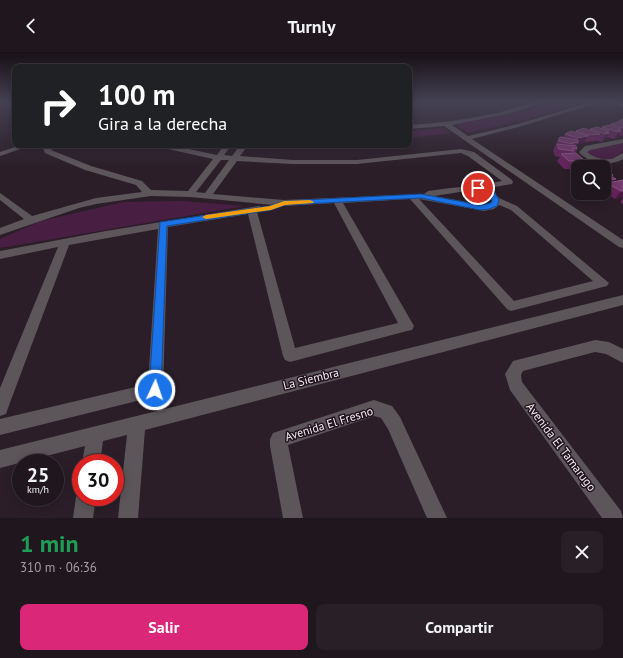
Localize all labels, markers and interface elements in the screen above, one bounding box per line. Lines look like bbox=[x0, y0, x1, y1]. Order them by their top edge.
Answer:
icon: back bbox=[20, 15, 42, 37]
text: Turnly bbox=[287, 15, 336, 38]
icon: search bbox=[581, 15, 603, 37]
text: 100 m bbox=[98, 76, 175, 113]
icon: right bbox=[32, 80, 84, 132]
text: Gira a la derecha bbox=[98, 112, 227, 135]
map controls bbox=[571, 160, 611, 200]
button: search bbox=[571, 160, 611, 200]
pin bbox=[461, 171, 495, 205]
icon: arrive bbox=[467, 177, 489, 199]
street label: La Siembra bbox=[281, 364, 340, 393]
position arrow bbox=[134, 369, 176, 411]
street label: Avenida El Tamarugo bbox=[523, 399, 600, 494]
street label: Avenida El Fresno bbox=[283, 403, 375, 444]
speed limit sign: 30 bbox=[72, 454, 124, 506]
text: 25 bbox=[27, 462, 49, 488]
text: km/h bbox=[27, 483, 49, 496]
text: 1 min bbox=[20, 528, 79, 559]
button: close bbox=[561, 531, 603, 573]
text: 310 m · 06:36 bbox=[20, 559, 97, 576]
button: Salir bbox=[20, 604, 308, 650]
button: Compartir bbox=[316, 604, 603, 650]

